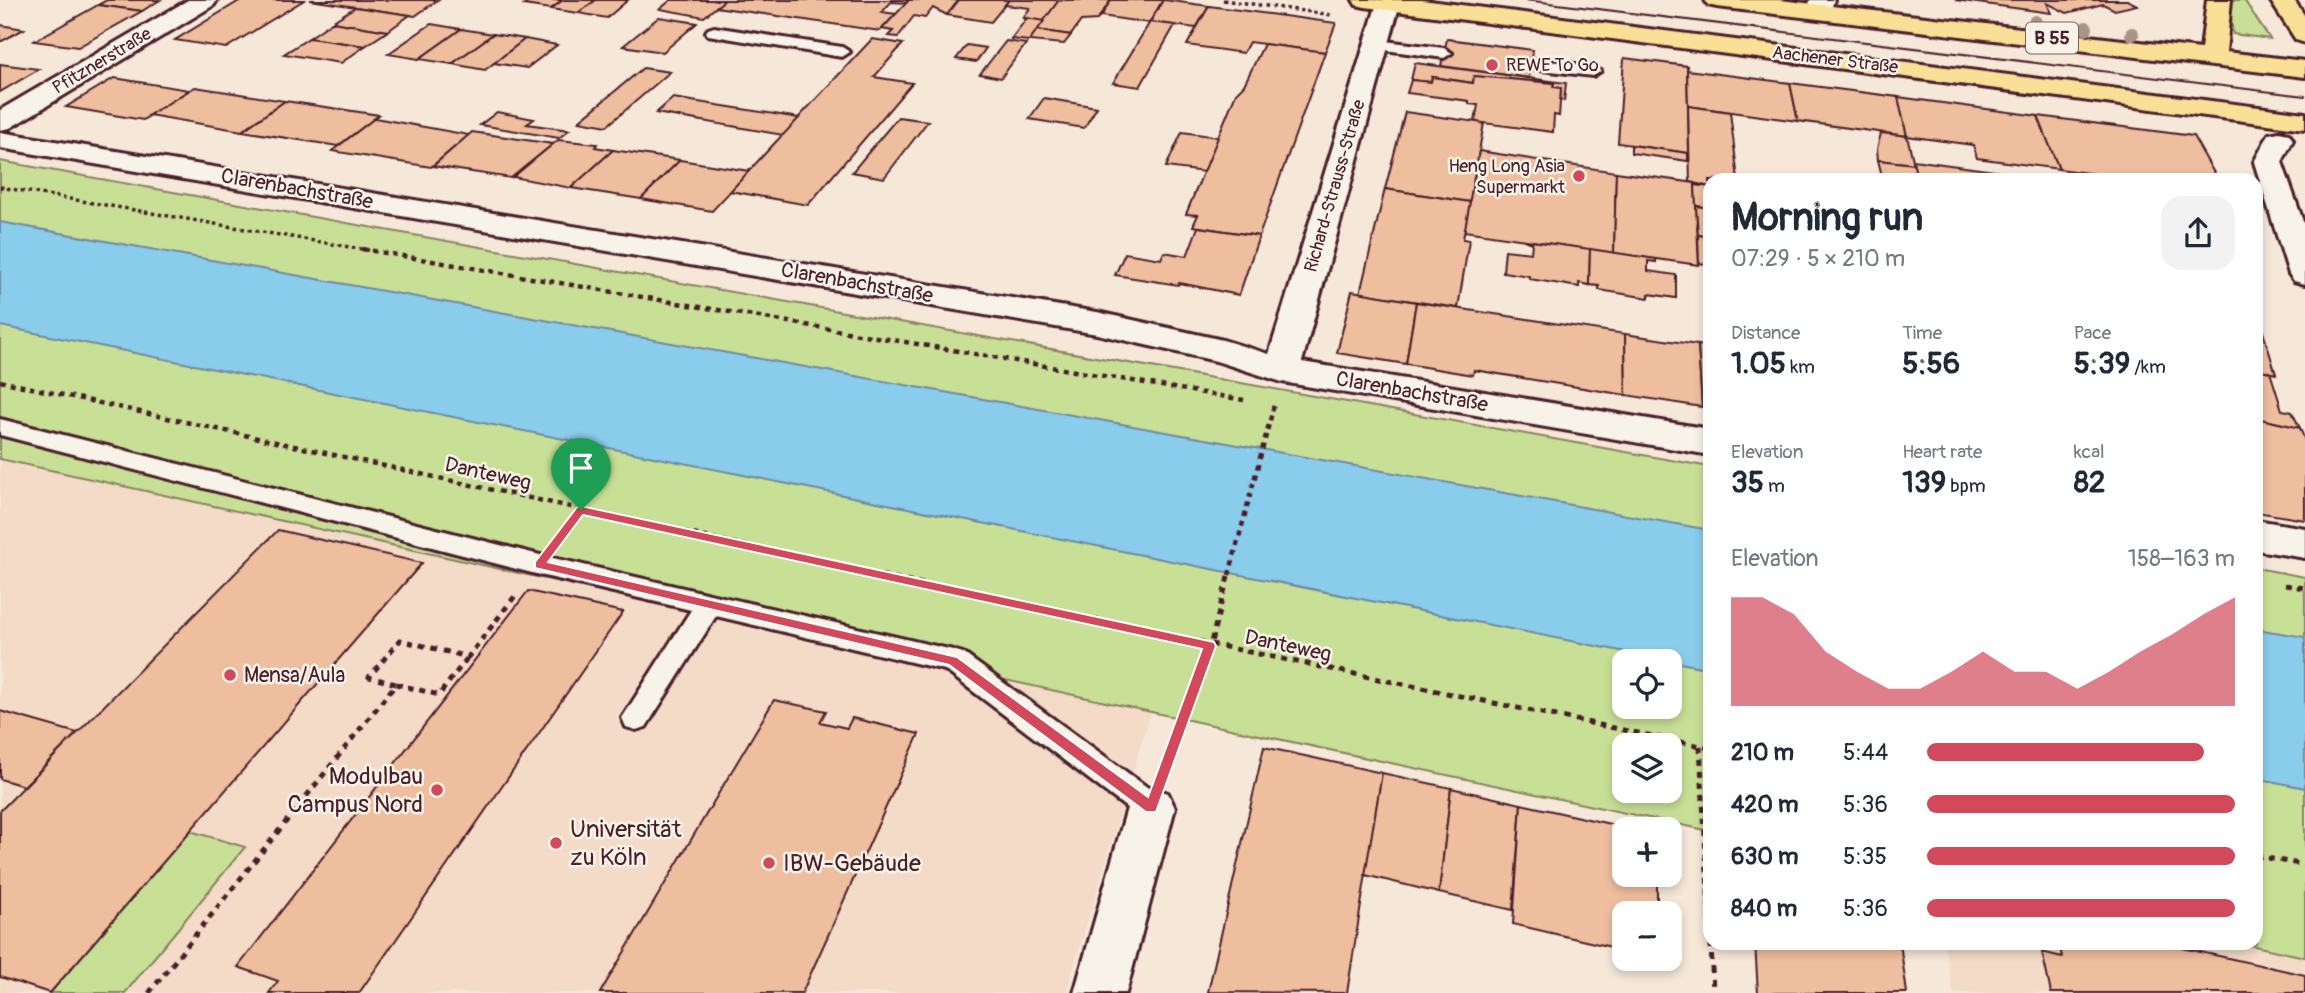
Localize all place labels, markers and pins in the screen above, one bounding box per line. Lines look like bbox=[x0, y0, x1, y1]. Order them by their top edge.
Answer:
place label: REWE To Go bbox=[1506, 54, 1599, 77]
marker: REWE To Go bbox=[1484, 57, 1500, 73]
place label: Heng Long Asia Supermarkt bbox=[1449, 155, 1566, 199]
marker: Heng Long Asia Supermarkt bbox=[1571, 168, 1587, 184]
pin bbox=[551, 438, 611, 510]
place label: Mensa/Aula bbox=[244, 662, 345, 689]
marker: Mensa/Aula bbox=[222, 667, 238, 683]
place label: Modulbau Campus Nord bbox=[287, 762, 423, 819]
marker: Modulbau Campus Nord bbox=[429, 782, 445, 798]
place label: Universität zu Köln bbox=[570, 815, 682, 872]
marker: Universität zu Köln bbox=[548, 835, 564, 851]
place label: IBW-Gebäude bbox=[783, 849, 921, 878]
marker: IBW-Gebäude bbox=[761, 855, 777, 871]

